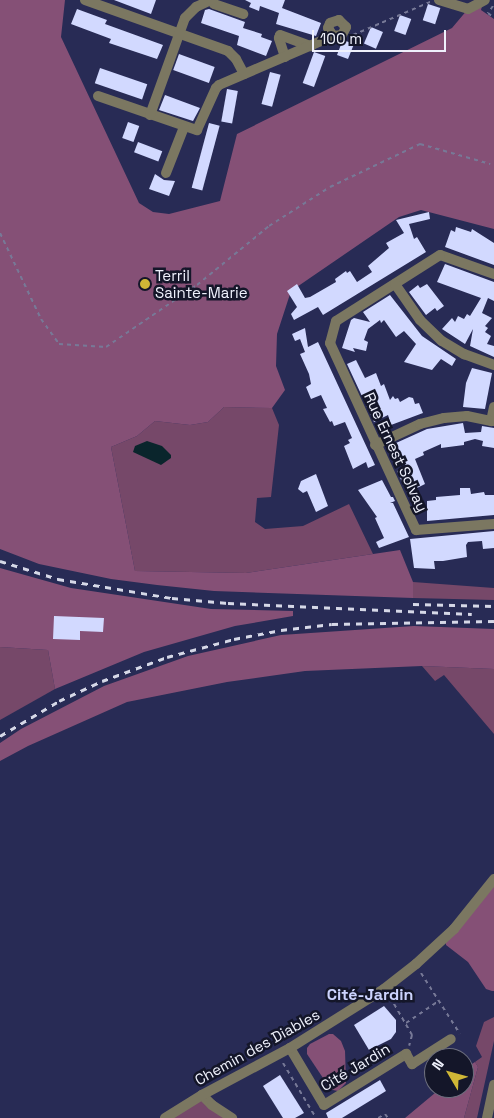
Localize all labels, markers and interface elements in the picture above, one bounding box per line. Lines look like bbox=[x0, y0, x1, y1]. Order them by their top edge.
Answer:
scale bar bbox=[314, 20, 448, 52]
text: 100 m bbox=[320, 29, 362, 48]
place label: Terril Sainte-Marie bbox=[155, 266, 248, 301]
marker: Terril Sainte-Marie bbox=[139, 278, 151, 290]
street label: Rue Ernest Solvay bbox=[360, 389, 432, 515]
district label: Cité-Jardin bbox=[327, 985, 413, 1005]
street label: Chemin des Diables bbox=[191, 1005, 323, 1089]
street label: Cité Jardin bbox=[317, 1039, 393, 1095]
north arrow bbox=[424, 1048, 474, 1098]
text: N bbox=[428, 1055, 448, 1074]

